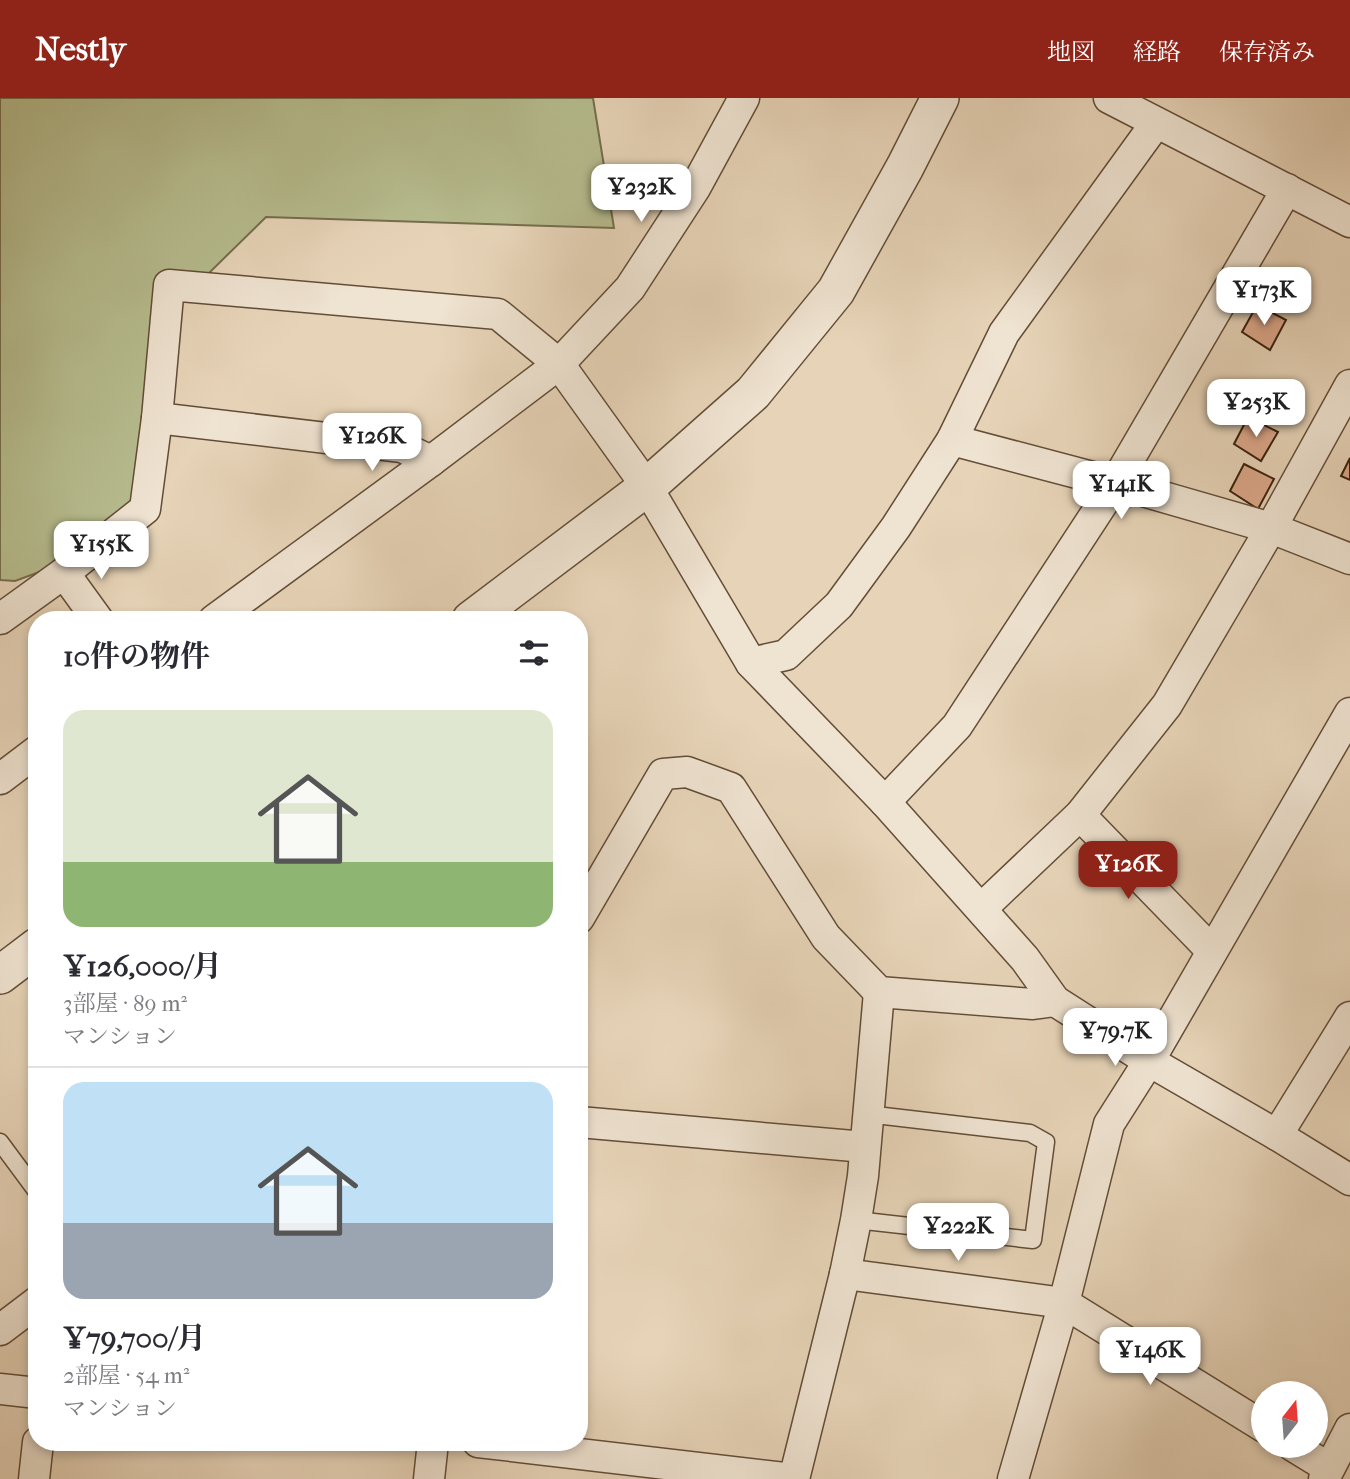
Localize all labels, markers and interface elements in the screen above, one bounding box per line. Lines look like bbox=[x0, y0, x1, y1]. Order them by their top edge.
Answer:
text: Nestly bbox=[35, 30, 126, 69]
text: 地図 bbox=[1047, 38, 1095, 66]
text: 経路 bbox=[1133, 38, 1181, 66]
text: 保存済み bbox=[1219, 38, 1315, 66]
pin: ¥232K bbox=[592, 164, 690, 224]
text: ¥232K bbox=[607, 173, 675, 200]
pin: ¥173K bbox=[1215, 268, 1313, 327]
text: ¥173K bbox=[1232, 276, 1296, 303]
pin: ¥253K bbox=[1207, 380, 1305, 439]
text: ¥253K bbox=[1223, 388, 1289, 415]
pin: ¥126K bbox=[323, 414, 421, 473]
text: ¥126K bbox=[338, 422, 406, 449]
pin: ¥141K bbox=[1072, 462, 1170, 521]
text: ¥141K bbox=[1089, 470, 1153, 497]
pin: ¥155K bbox=[52, 522, 150, 581]
text: ¥155K bbox=[70, 530, 132, 557]
icon: filters bbox=[515, 634, 553, 672]
text: 10件の物件 bbox=[63, 639, 210, 674]
icon: home bbox=[245, 756, 371, 882]
pin: ¥126K bbox=[1079, 842, 1177, 901]
text: ¥126K bbox=[1094, 850, 1162, 877]
text: ¥126,000/月 bbox=[63, 949, 222, 984]
text: 3部屋 · 89 m² bbox=[63, 990, 187, 1017]
pin: ¥79.7K bbox=[1058, 1009, 1172, 1068]
text: ¥79.7K bbox=[1079, 1017, 1151, 1044]
text: マンション bbox=[63, 1023, 177, 1050]
icon: home bbox=[245, 1128, 371, 1254]
pin: ¥222K bbox=[909, 1204, 1007, 1263]
text: ¥222K bbox=[923, 1212, 993, 1239]
text: ¥79,700/月 bbox=[63, 1321, 206, 1356]
pin: ¥146K bbox=[1101, 1328, 1199, 1387]
text: ¥146K bbox=[1116, 1336, 1184, 1363]
text: 2部屋 · 54 m² bbox=[63, 1362, 189, 1389]
north arrow bbox=[1251, 1381, 1328, 1458]
map controls bbox=[1251, 1381, 1328, 1458]
text: マンション bbox=[63, 1395, 177, 1422]

